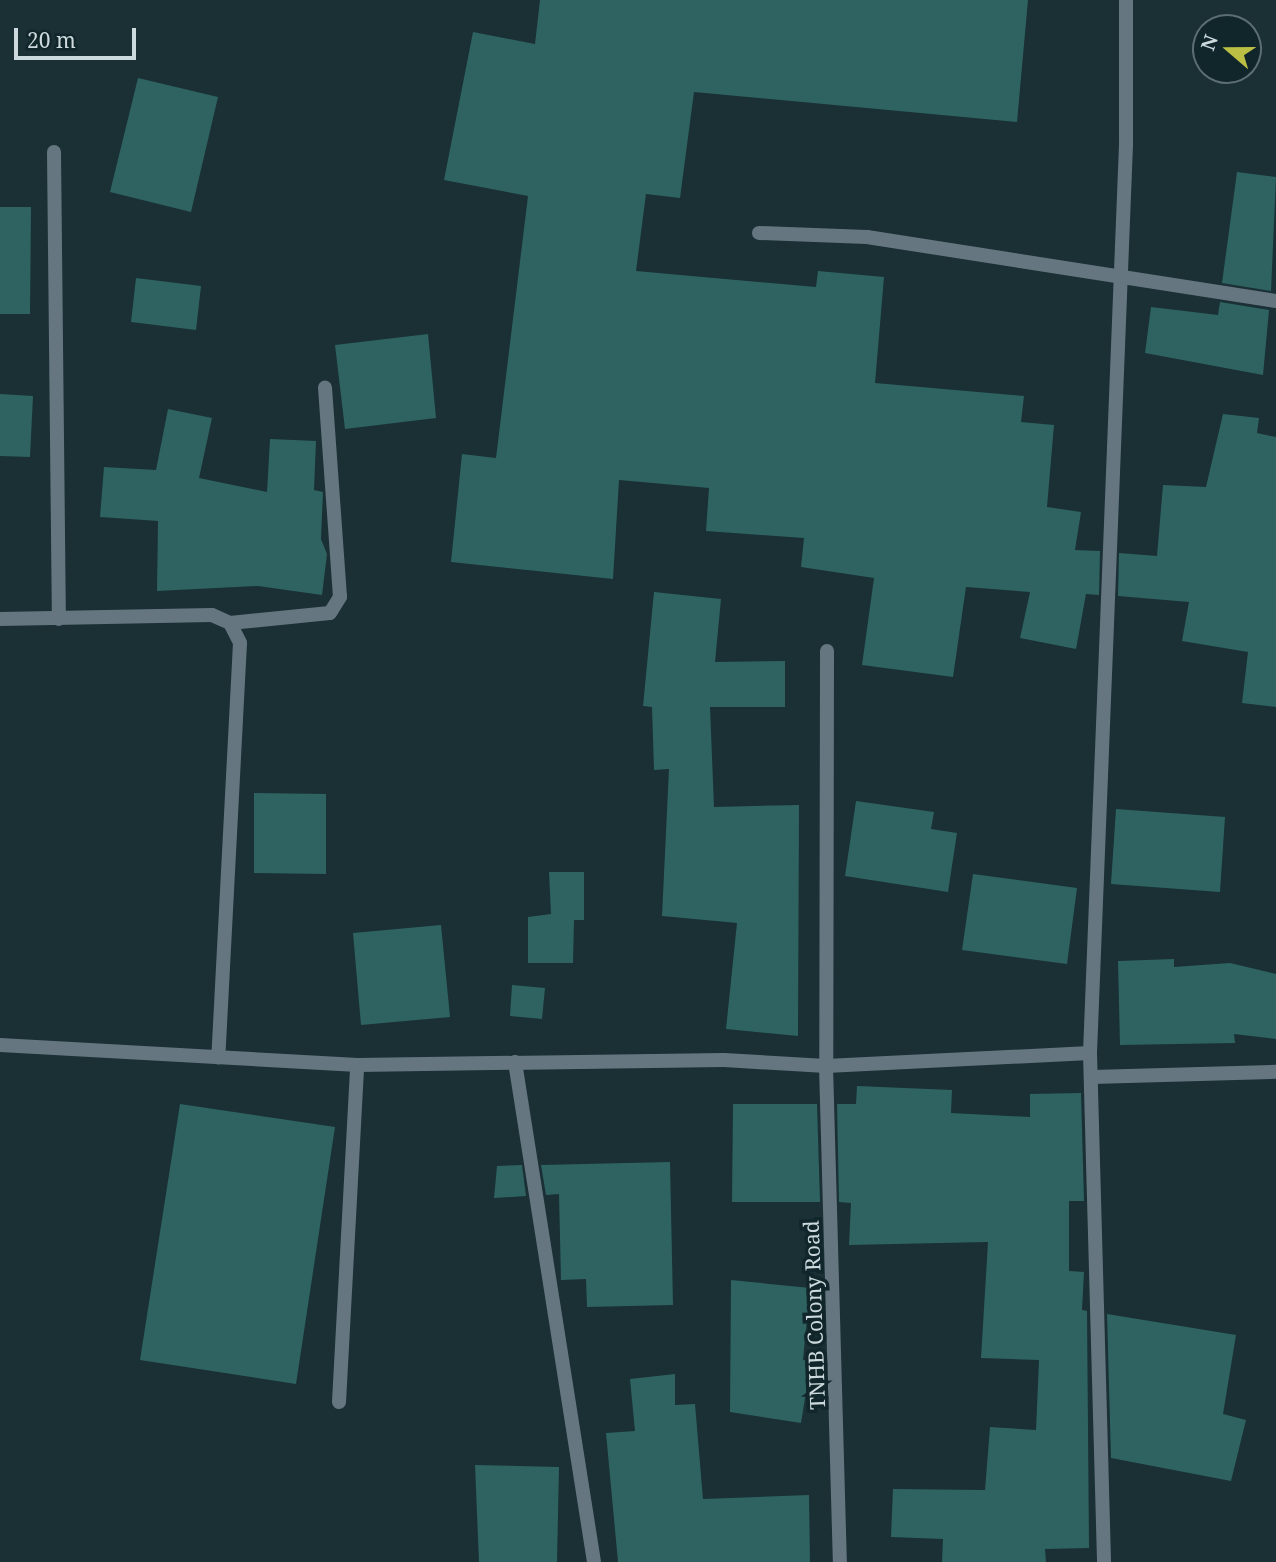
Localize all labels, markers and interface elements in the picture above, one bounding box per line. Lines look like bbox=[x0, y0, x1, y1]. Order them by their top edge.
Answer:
scale bar bbox=[18, 14, 140, 58]
north arrow bbox=[1192, 14, 1262, 84]
text: 20 m bbox=[27, 26, 76, 54]
text: N bbox=[1194, 31, 1224, 54]
street label: TNHB Colony Road bbox=[798, 1220, 830, 1410]

